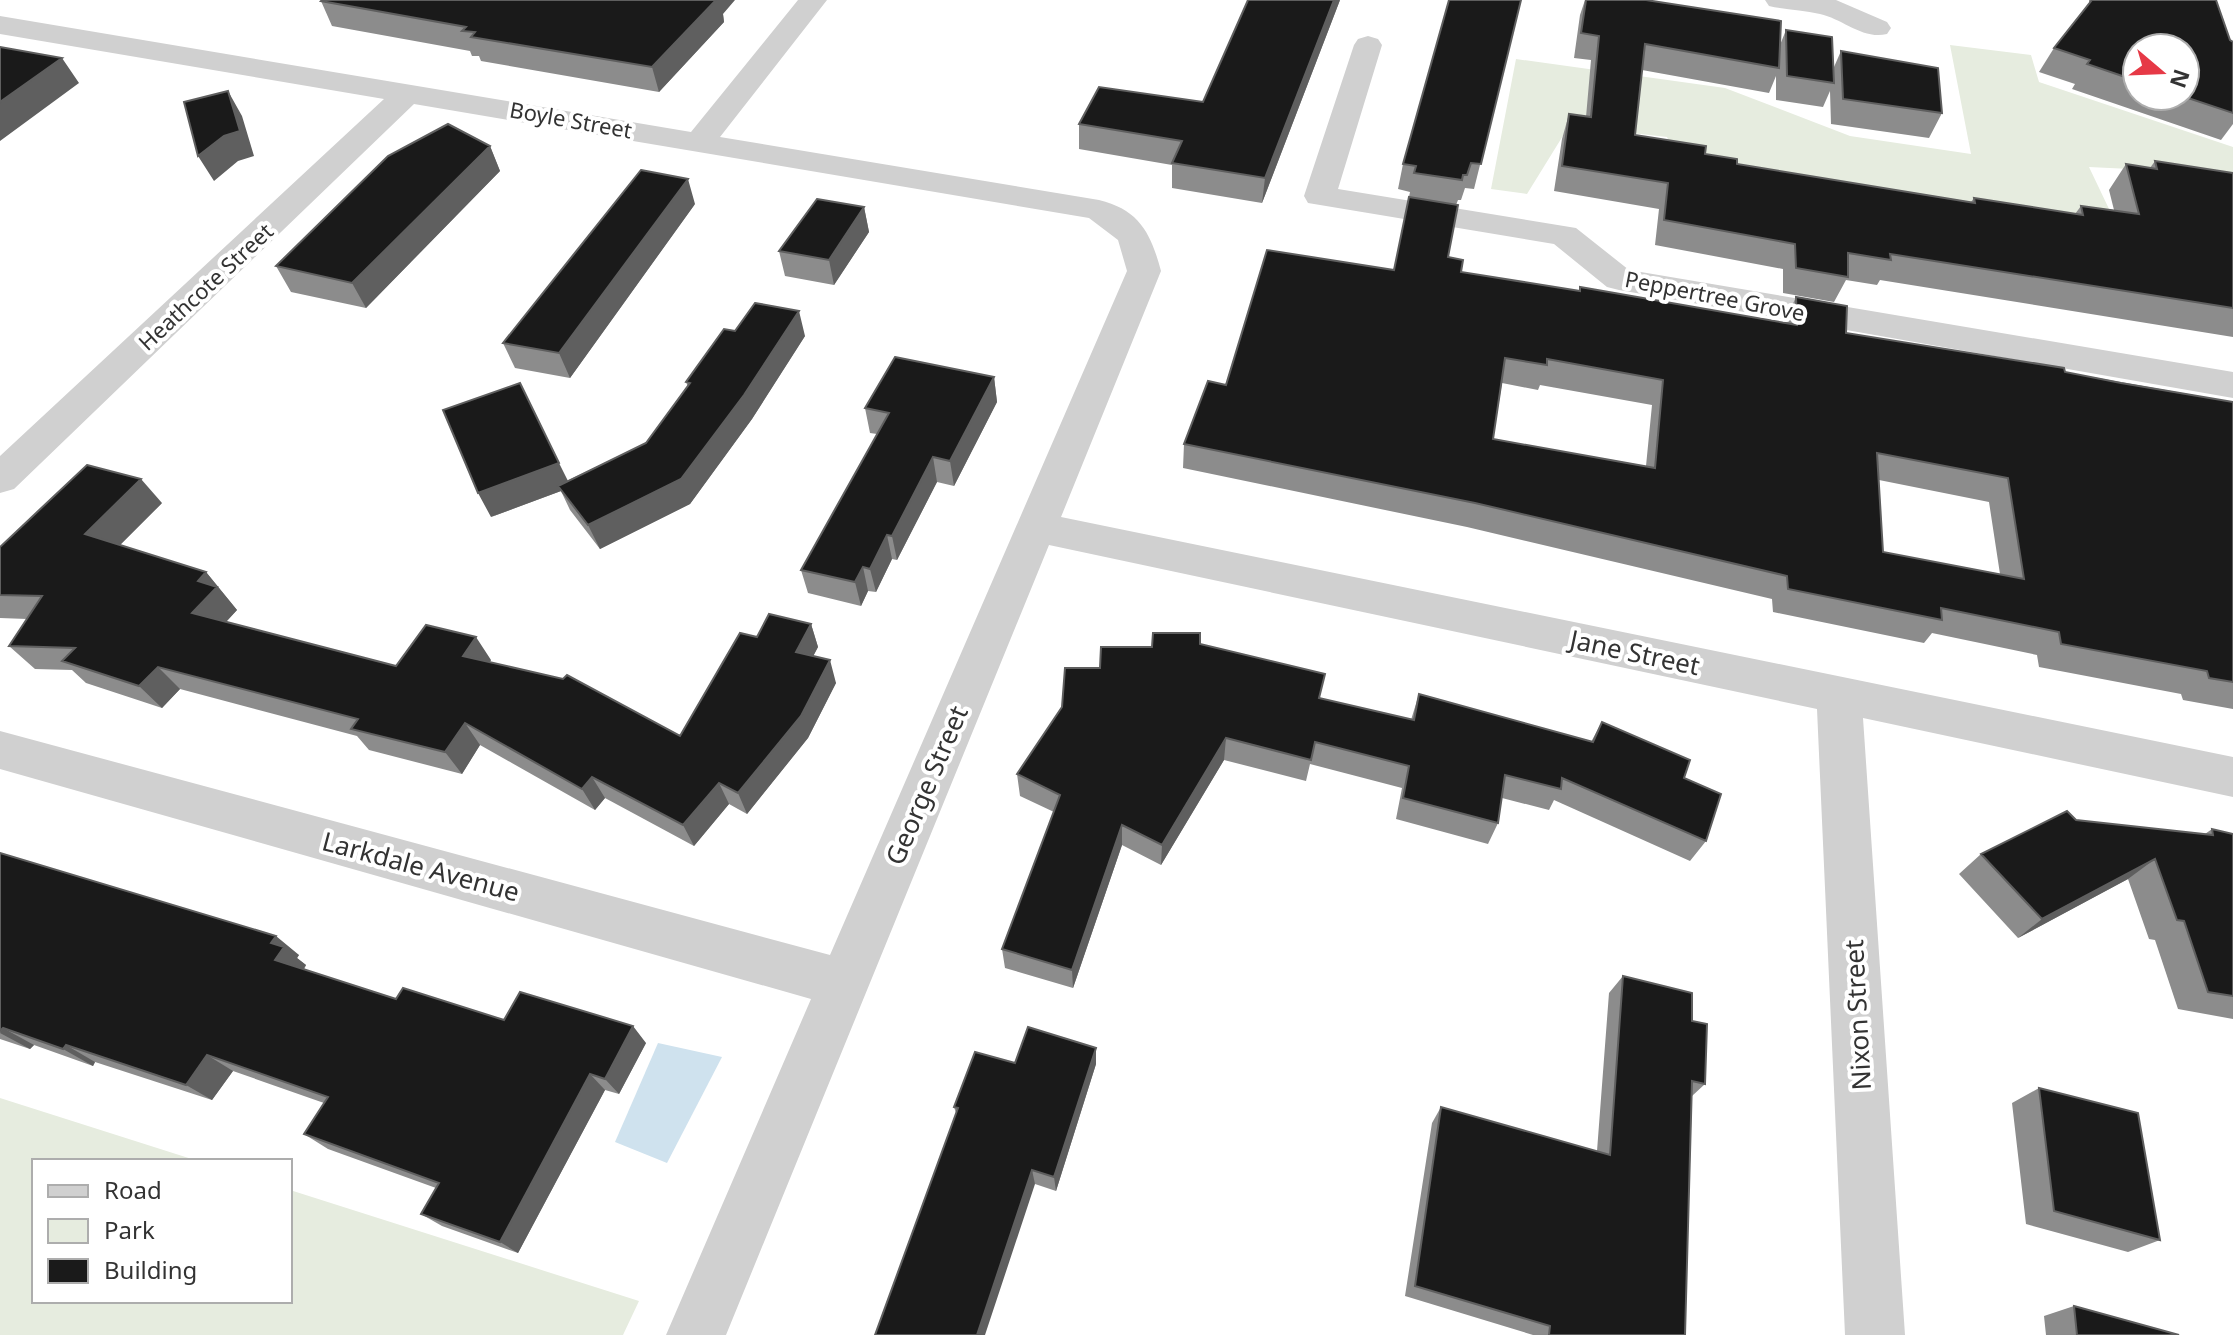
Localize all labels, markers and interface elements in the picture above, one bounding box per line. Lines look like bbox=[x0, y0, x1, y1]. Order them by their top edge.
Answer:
north arrow bbox=[2121, 32, 2201, 112]
text: N bbox=[2164, 65, 2198, 92]
street label: Boyle Street bbox=[508, 93, 635, 145]
street label: Heathcote Street bbox=[131, 216, 279, 356]
street label: Peppertree Grove bbox=[1623, 263, 1807, 327]
street label: Jane Street bbox=[1564, 620, 1703, 683]
street label: George Street bbox=[876, 700, 976, 870]
street label: Larkdale Avenue bbox=[318, 822, 524, 910]
street label: Nixon Street bbox=[1835, 939, 1879, 1091]
legend bbox=[32, 1159, 292, 1303]
text: Road bbox=[104, 1173, 162, 1206]
text: Park bbox=[104, 1213, 155, 1246]
text: Building bbox=[104, 1253, 197, 1286]

